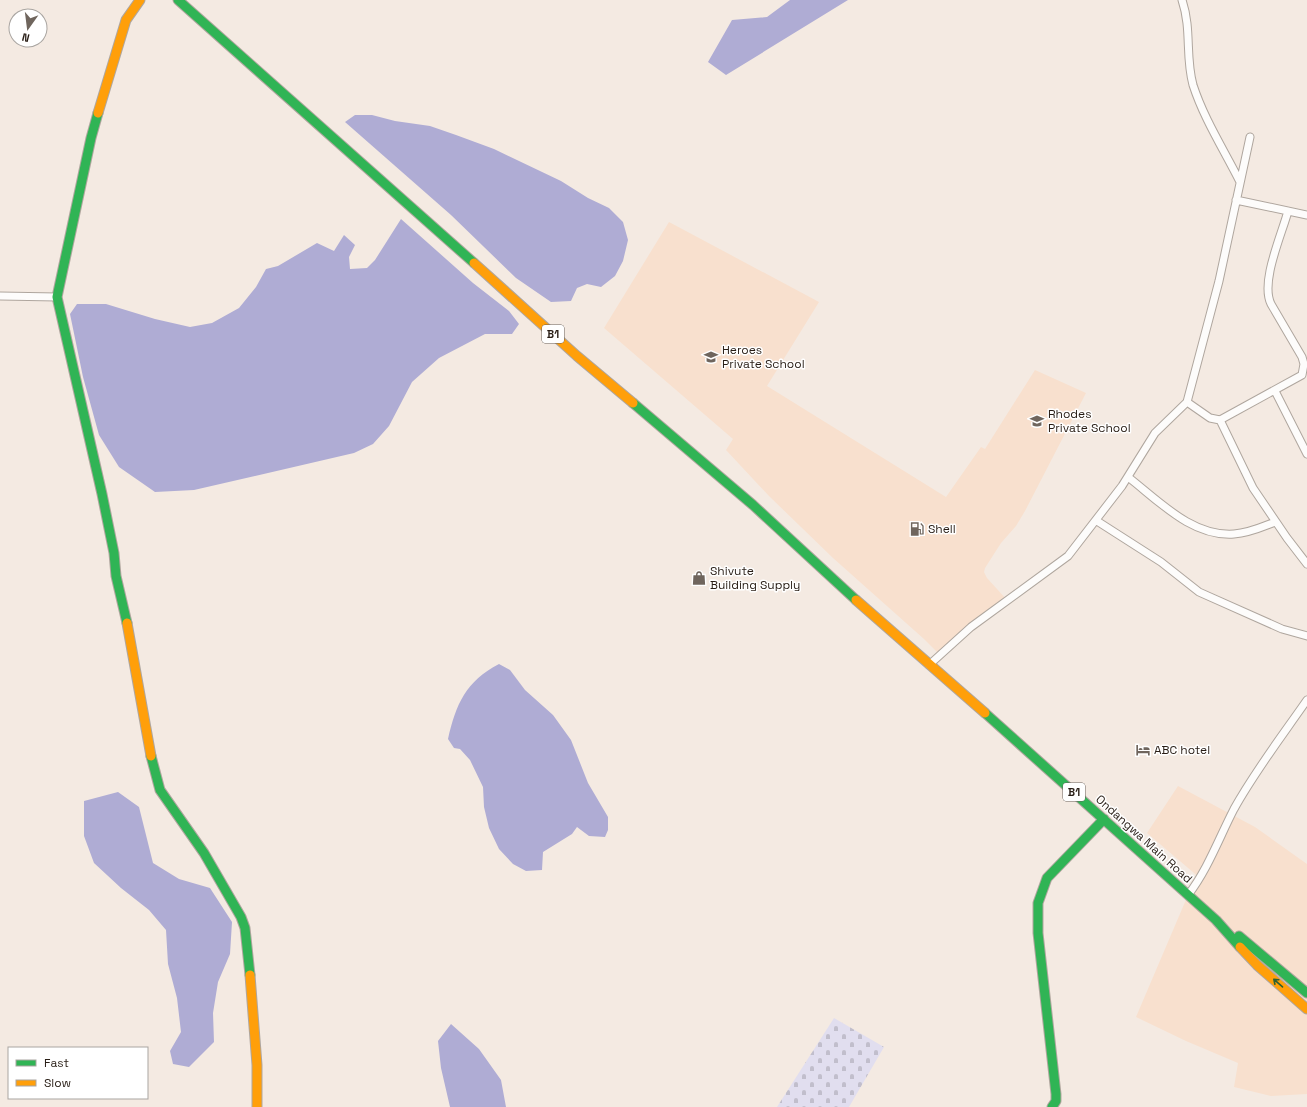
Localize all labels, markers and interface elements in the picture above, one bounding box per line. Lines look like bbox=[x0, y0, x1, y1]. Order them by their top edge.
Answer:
north arrow bbox=[8, 8, 48, 48]
text: N bbox=[20, 30, 31, 45]
road number: B1 bbox=[542, 325, 564, 343]
place label: Heroes Private School bbox=[722, 342, 805, 372]
school or university icon: Heroes Private School bbox=[703, 349, 719, 365]
place label: Rhodes Private School bbox=[1048, 406, 1131, 436]
school or university icon: Rhodes Private School bbox=[1029, 413, 1045, 429]
fuel station icon: Shell bbox=[909, 521, 925, 537]
place label: Shell bbox=[928, 521, 956, 537]
place label: Shivute Building Supply bbox=[710, 563, 800, 593]
shop icon: Shivute Building Supply bbox=[691, 570, 707, 586]
hotel icon: ABC hotel bbox=[1135, 742, 1151, 758]
place label: ABC hotel bbox=[1154, 742, 1210, 758]
road number: B1 bbox=[1063, 783, 1085, 801]
street label: Ondangwa Main Road bbox=[1092, 791, 1196, 887]
one-way arrow bbox=[1272, 979, 1283, 988]
legend bbox=[8, 1047, 148, 1099]
text: Fast bbox=[44, 1055, 69, 1071]
text: Slow bbox=[44, 1075, 71, 1091]

